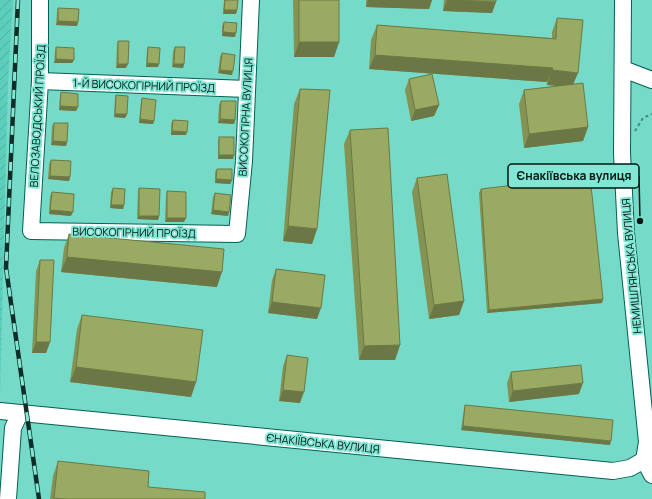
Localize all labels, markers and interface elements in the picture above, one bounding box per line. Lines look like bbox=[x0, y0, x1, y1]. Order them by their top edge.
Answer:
street label: ВЕЛОЗАВОДСЬКИЙ ПРОЇЗД bbox=[26, 44, 48, 188]
street label: ВИСОКОГІРНА ВУЛИЦЯ bbox=[234, 57, 256, 177]
street label: 1-Й ВИСОКОГІРНИЙ ПРОЇЗД bbox=[73, 75, 215, 95]
callout: Єнакіївська вулиця bbox=[508, 164, 639, 188]
text: Єнакіївська вулиця bbox=[516, 167, 632, 184]
street label: НЕМИШЛЯНСЬКА ВУЛИЦЯ bbox=[618, 198, 644, 334]
street label: ВИСОКОГІРНИЙ ПРОЇЗД bbox=[72, 223, 196, 241]
street label: ЄНАКІЇВСЬКА ВУЛИЦЯ bbox=[266, 430, 380, 456]

